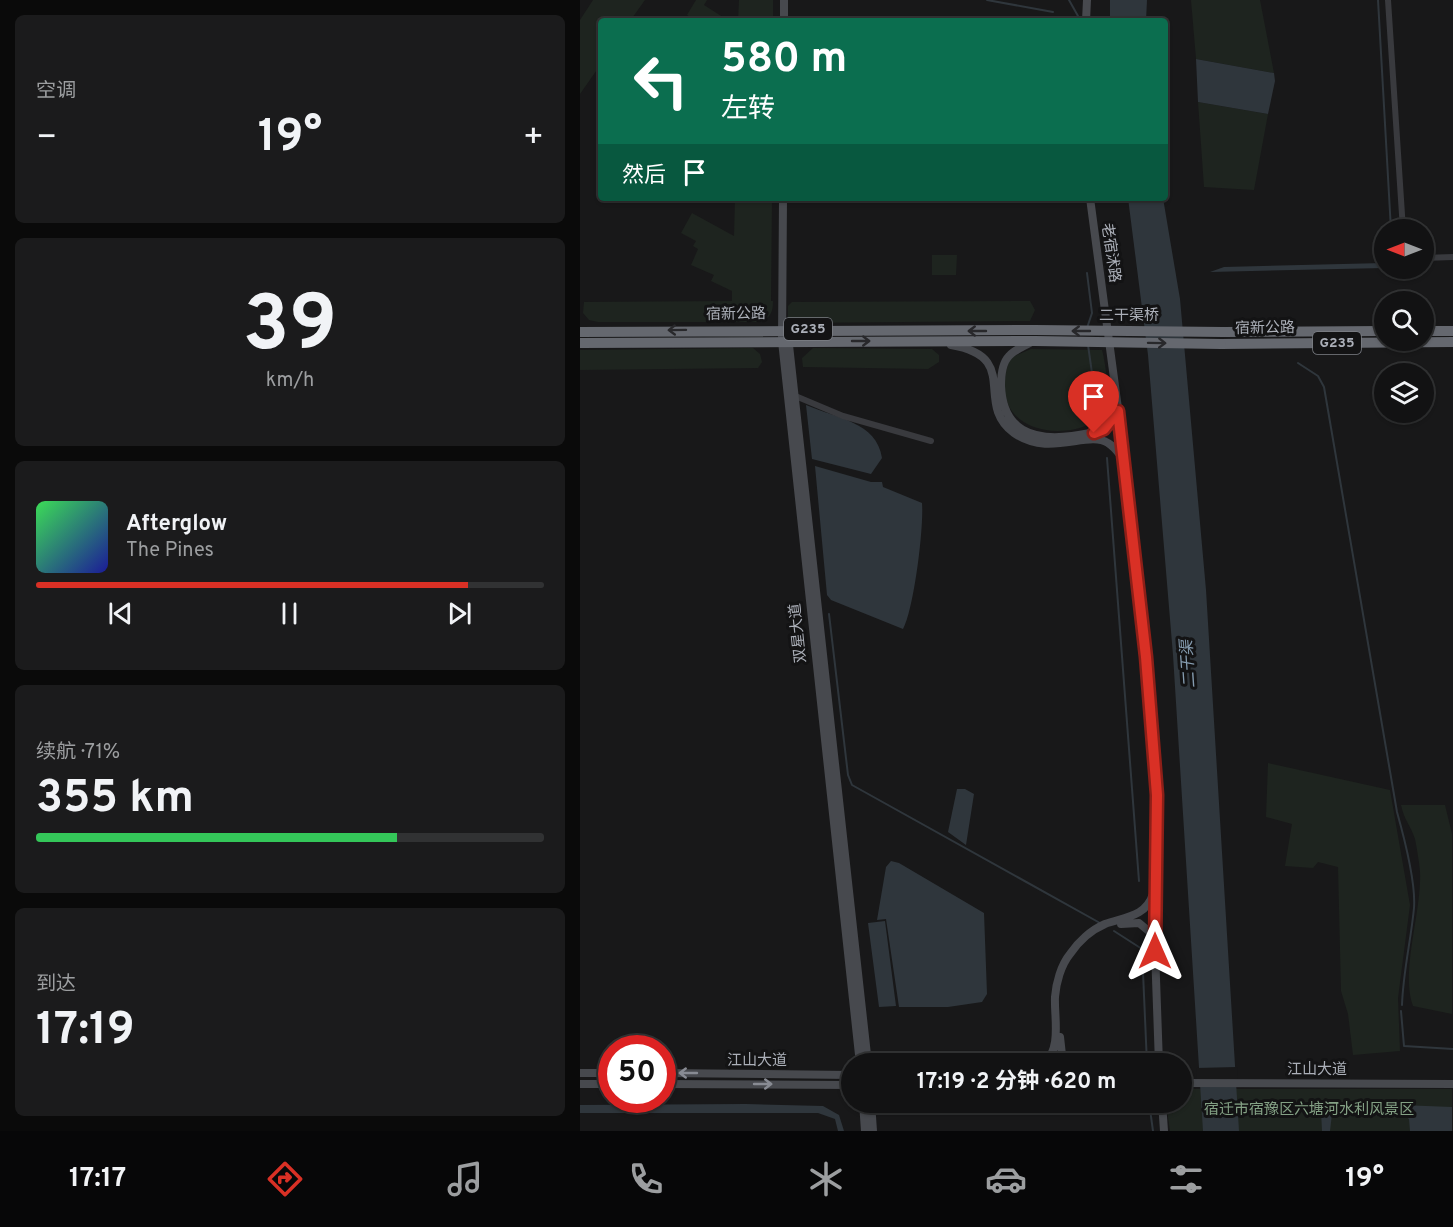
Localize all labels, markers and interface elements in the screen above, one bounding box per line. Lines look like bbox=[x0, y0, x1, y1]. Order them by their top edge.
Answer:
text: 580 m bbox=[721, 34, 847, 87]
icon: left bbox=[622, 42, 700, 120]
text: 空调 bbox=[36, 79, 76, 105]
text: 左转 bbox=[721, 93, 775, 127]
text: 19° bbox=[258, 110, 322, 167]
text: − bbox=[36, 118, 57, 160]
text: + bbox=[523, 118, 544, 160]
icon: arrive bbox=[678, 156, 711, 189]
text: 然后 bbox=[622, 163, 666, 190]
north arrow bbox=[1374, 219, 1434, 279]
map controls bbox=[1374, 219, 1434, 423]
street label: 老宿沭路 bbox=[1096, 222, 1124, 284]
text: 39 bbox=[243, 279, 337, 378]
button: search bbox=[1374, 291, 1434, 351]
street label: 宿新公路 bbox=[706, 305, 766, 325]
street label: 二干渠桥 bbox=[1099, 307, 1159, 326]
road number: G235 bbox=[784, 318, 832, 340]
street label: 宿新公路 bbox=[1235, 319, 1295, 339]
one-way arrow bbox=[668, 325, 688, 336]
one-way arrow bbox=[967, 325, 987, 337]
one-way arrow bbox=[1071, 325, 1091, 337]
road number: G235 bbox=[1313, 332, 1361, 354]
one-way arrow bbox=[851, 335, 871, 347]
one-way arrow bbox=[1146, 337, 1166, 349]
button: layers bbox=[1374, 363, 1434, 423]
text: km/h bbox=[266, 368, 314, 394]
pin bbox=[1068, 371, 1119, 433]
icon: arrive bbox=[1077, 380, 1110, 413]
text: Afterglow bbox=[126, 511, 227, 538]
text: The Pines bbox=[126, 538, 214, 564]
icon: previous bbox=[104, 597, 137, 630]
icon: pause bbox=[273, 597, 306, 630]
icon: next bbox=[443, 597, 476, 630]
street label: 双星大道 bbox=[786, 602, 812, 664]
water label: 二干渠 bbox=[1177, 637, 1201, 689]
text: 续航 · 71% bbox=[36, 740, 120, 766]
text: 355 km bbox=[36, 771, 194, 828]
position arrow bbox=[1123, 919, 1187, 983]
text: 到达 bbox=[36, 972, 76, 998]
text: 17:19 bbox=[36, 1003, 135, 1060]
speed limit sign: 50 bbox=[598, 1035, 676, 1113]
street label: 江山大道 bbox=[727, 1052, 787, 1071]
street label: 江山大道 bbox=[1287, 1061, 1347, 1080]
one-way arrow bbox=[679, 1068, 699, 1079]
text: 17:19 · 2 分钟 · 620 m bbox=[917, 1069, 1116, 1096]
one-way arrow bbox=[752, 1078, 772, 1090]
park label: 宿迁市宿豫区六塘河水利风景区 bbox=[1204, 1100, 1414, 1120]
icon: directions bbox=[264, 1158, 306, 1200]
icon: music bbox=[444, 1158, 486, 1200]
icon: phone bbox=[625, 1158, 667, 1200]
icon: climate bbox=[805, 1158, 847, 1200]
icon: car bbox=[985, 1158, 1027, 1200]
icon: filters bbox=[1165, 1158, 1207, 1200]
text: 17:17 bbox=[69, 1162, 126, 1196]
text: 19° bbox=[1345, 1162, 1384, 1196]

